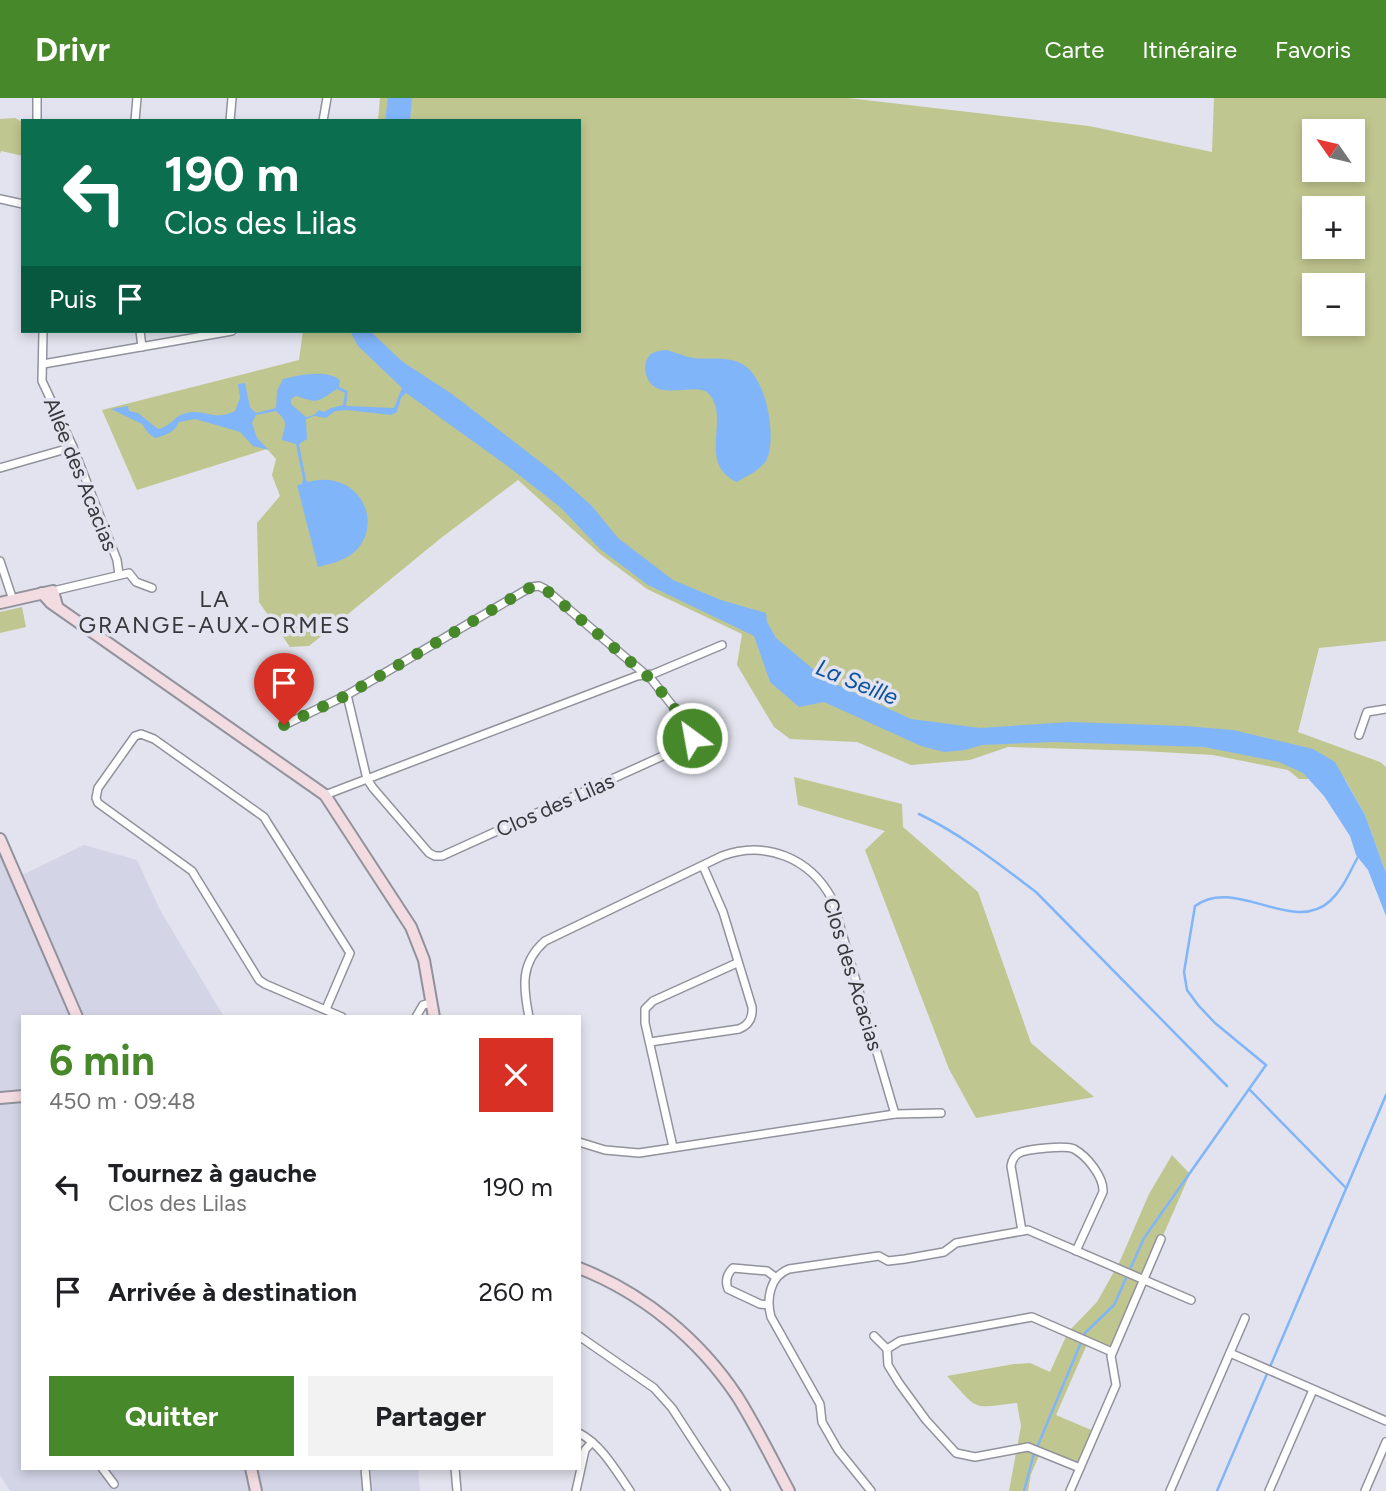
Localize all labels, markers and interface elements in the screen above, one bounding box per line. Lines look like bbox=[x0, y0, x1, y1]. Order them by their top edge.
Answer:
text: Drivr bbox=[35, 30, 110, 69]
text: Carte bbox=[1044, 35, 1104, 64]
text: Itinéraire bbox=[1142, 35, 1237, 64]
text: Favoris bbox=[1275, 35, 1351, 64]
north arrow bbox=[1302, 119, 1365, 182]
map controls bbox=[1302, 119, 1365, 336]
text: 190 m bbox=[164, 144, 299, 203]
icon: left bbox=[49, 147, 140, 238]
button: + bbox=[1302, 196, 1365, 259]
text: Clos des Lilas bbox=[164, 204, 357, 242]
button: − bbox=[1302, 273, 1365, 336]
icon: arrive bbox=[111, 280, 149, 318]
text: Puis bbox=[49, 283, 97, 315]
street label: Allée des Acacias bbox=[39, 394, 123, 554]
district label: LA GRANGE-AUX-ORMES bbox=[79, 585, 351, 639]
pin bbox=[254, 653, 314, 725]
water label: La Seille bbox=[812, 653, 902, 711]
icon: arrive bbox=[265, 664, 303, 702]
position arrow bbox=[655, 701, 729, 775]
street label: Clos des Lilas bbox=[492, 768, 618, 842]
street label: Clos des Acacias bbox=[818, 895, 888, 1053]
text: 6 min bbox=[49, 1035, 155, 1086]
button: close bbox=[479, 1038, 553, 1112]
text: 450 m · 09:48 bbox=[49, 1087, 196, 1115]
text: Tournez à gauche bbox=[108, 1157, 317, 1189]
icon: left bbox=[49, 1168, 87, 1206]
text: 190 m bbox=[482, 1171, 553, 1203]
text: Clos des Lilas bbox=[108, 1189, 247, 1217]
icon: arrive bbox=[49, 1273, 87, 1311]
text: Arrivée à destination bbox=[108, 1276, 357, 1308]
text: 260 m bbox=[479, 1276, 553, 1308]
button: Quitter bbox=[49, 1376, 294, 1456]
button: Partager bbox=[308, 1376, 553, 1456]

